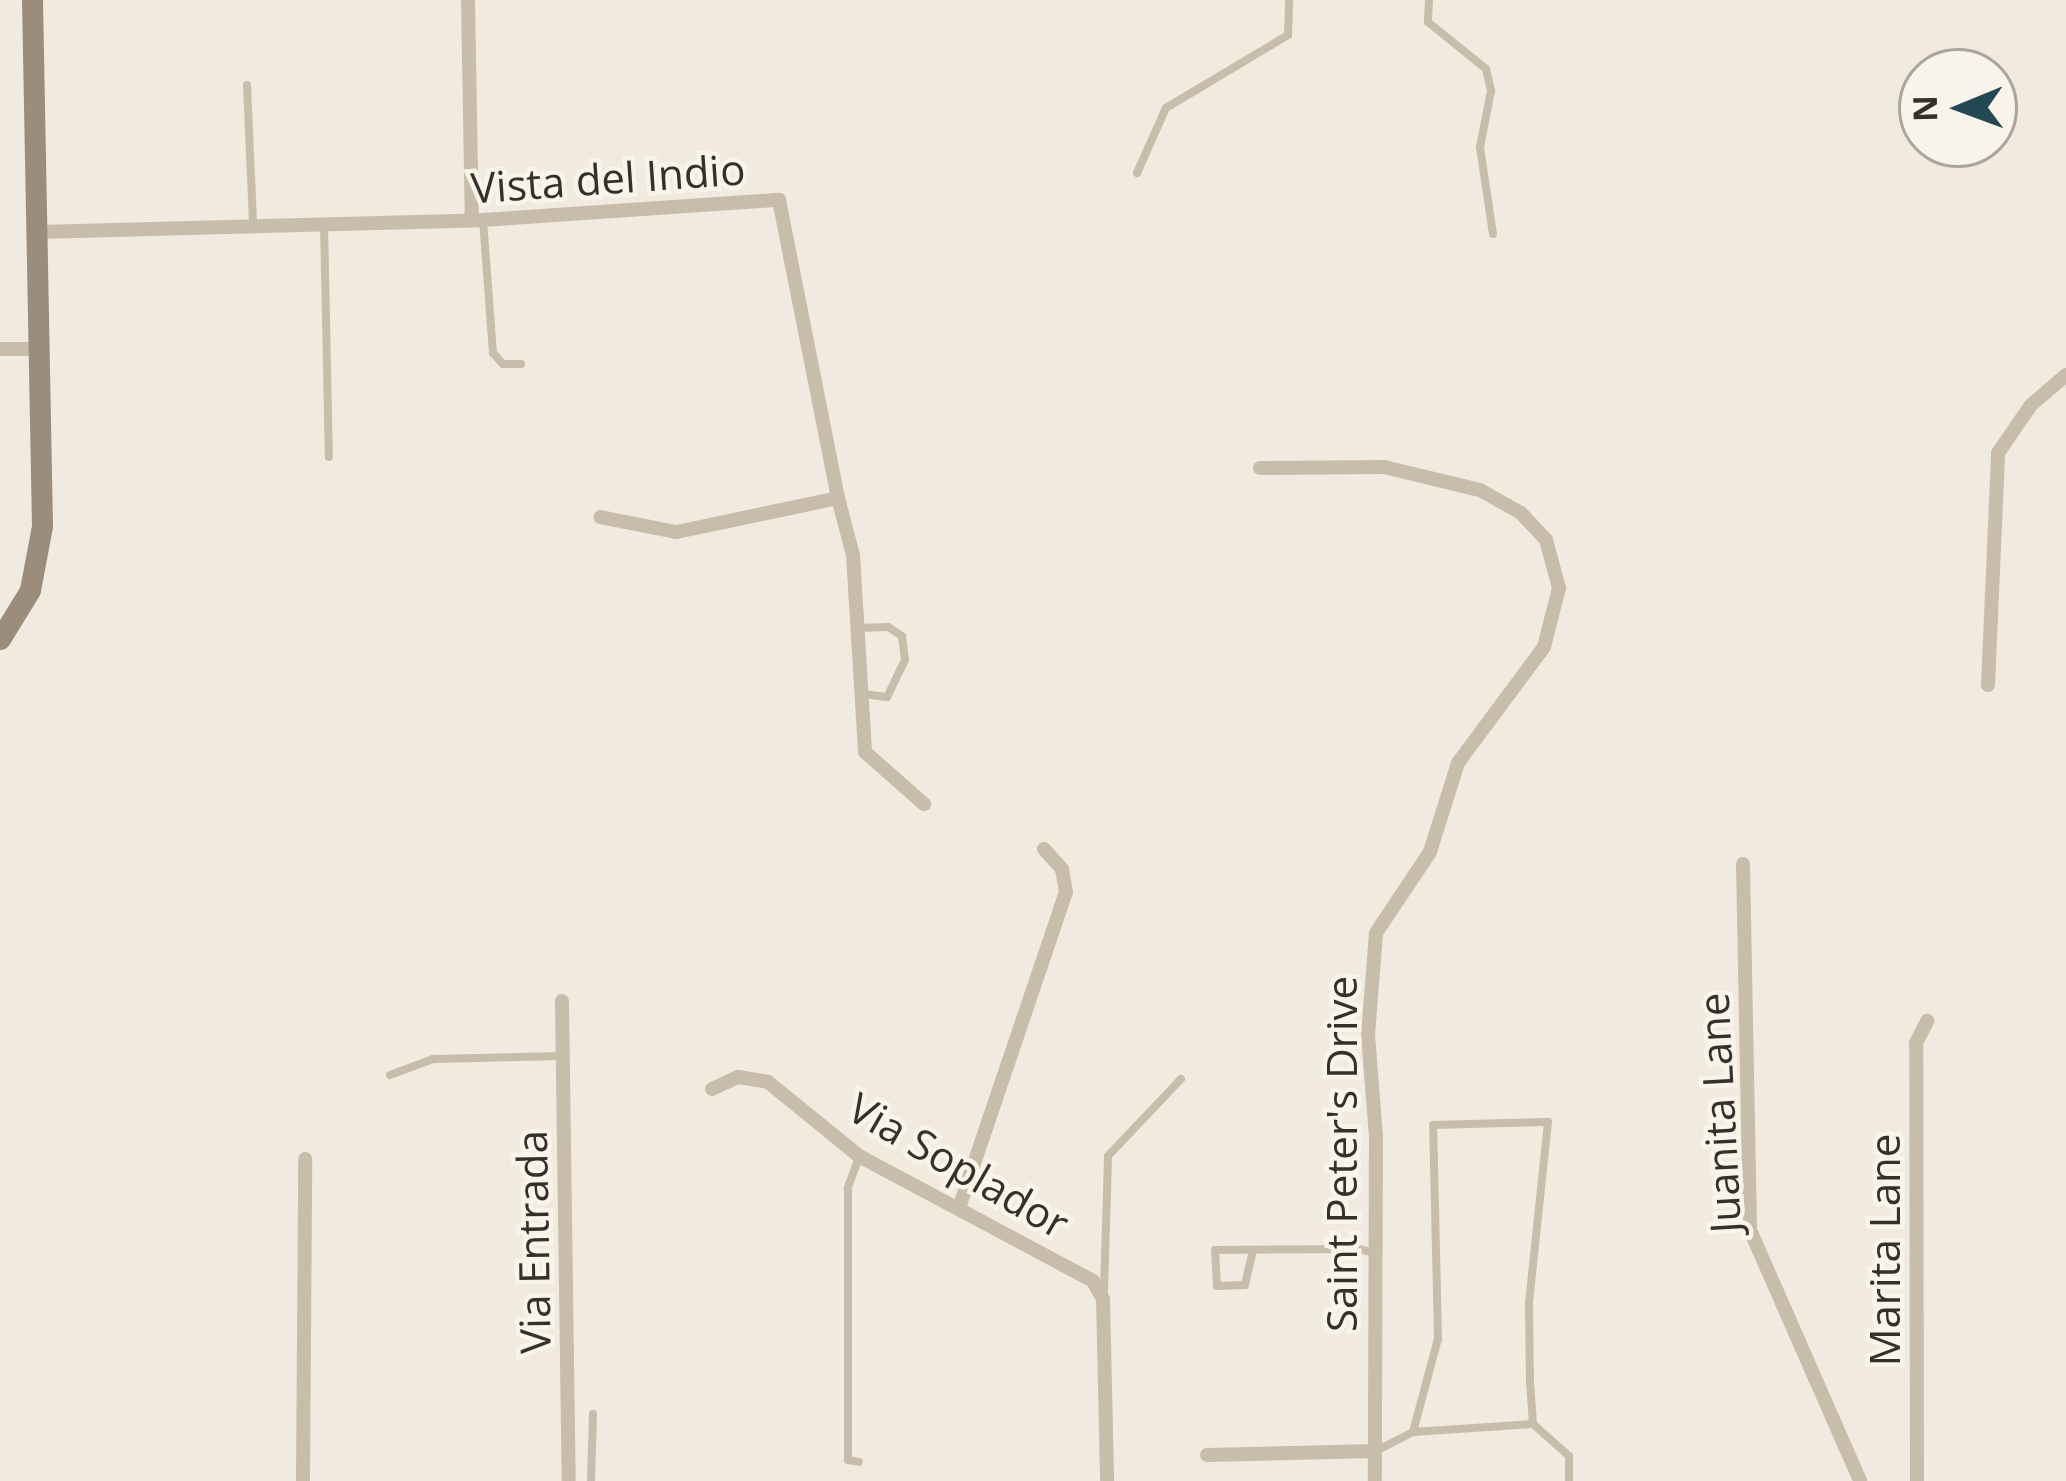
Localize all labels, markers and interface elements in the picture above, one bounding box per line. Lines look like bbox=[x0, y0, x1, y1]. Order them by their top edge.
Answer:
north arrow bbox=[1898, 48, 2018, 168]
text: N bbox=[1902, 95, 1947, 122]
street label: Vista del Indio bbox=[469, 143, 747, 213]
street label: Saint Peter's Drive bbox=[1316, 976, 1366, 1332]
street label: Juanita Lane bbox=[1688, 992, 1750, 1234]
street label: Via Soplador bbox=[840, 1082, 1078, 1248]
street label: Via Entrada bbox=[506, 1130, 560, 1354]
street label: Marita Lane bbox=[1859, 1134, 1909, 1366]

